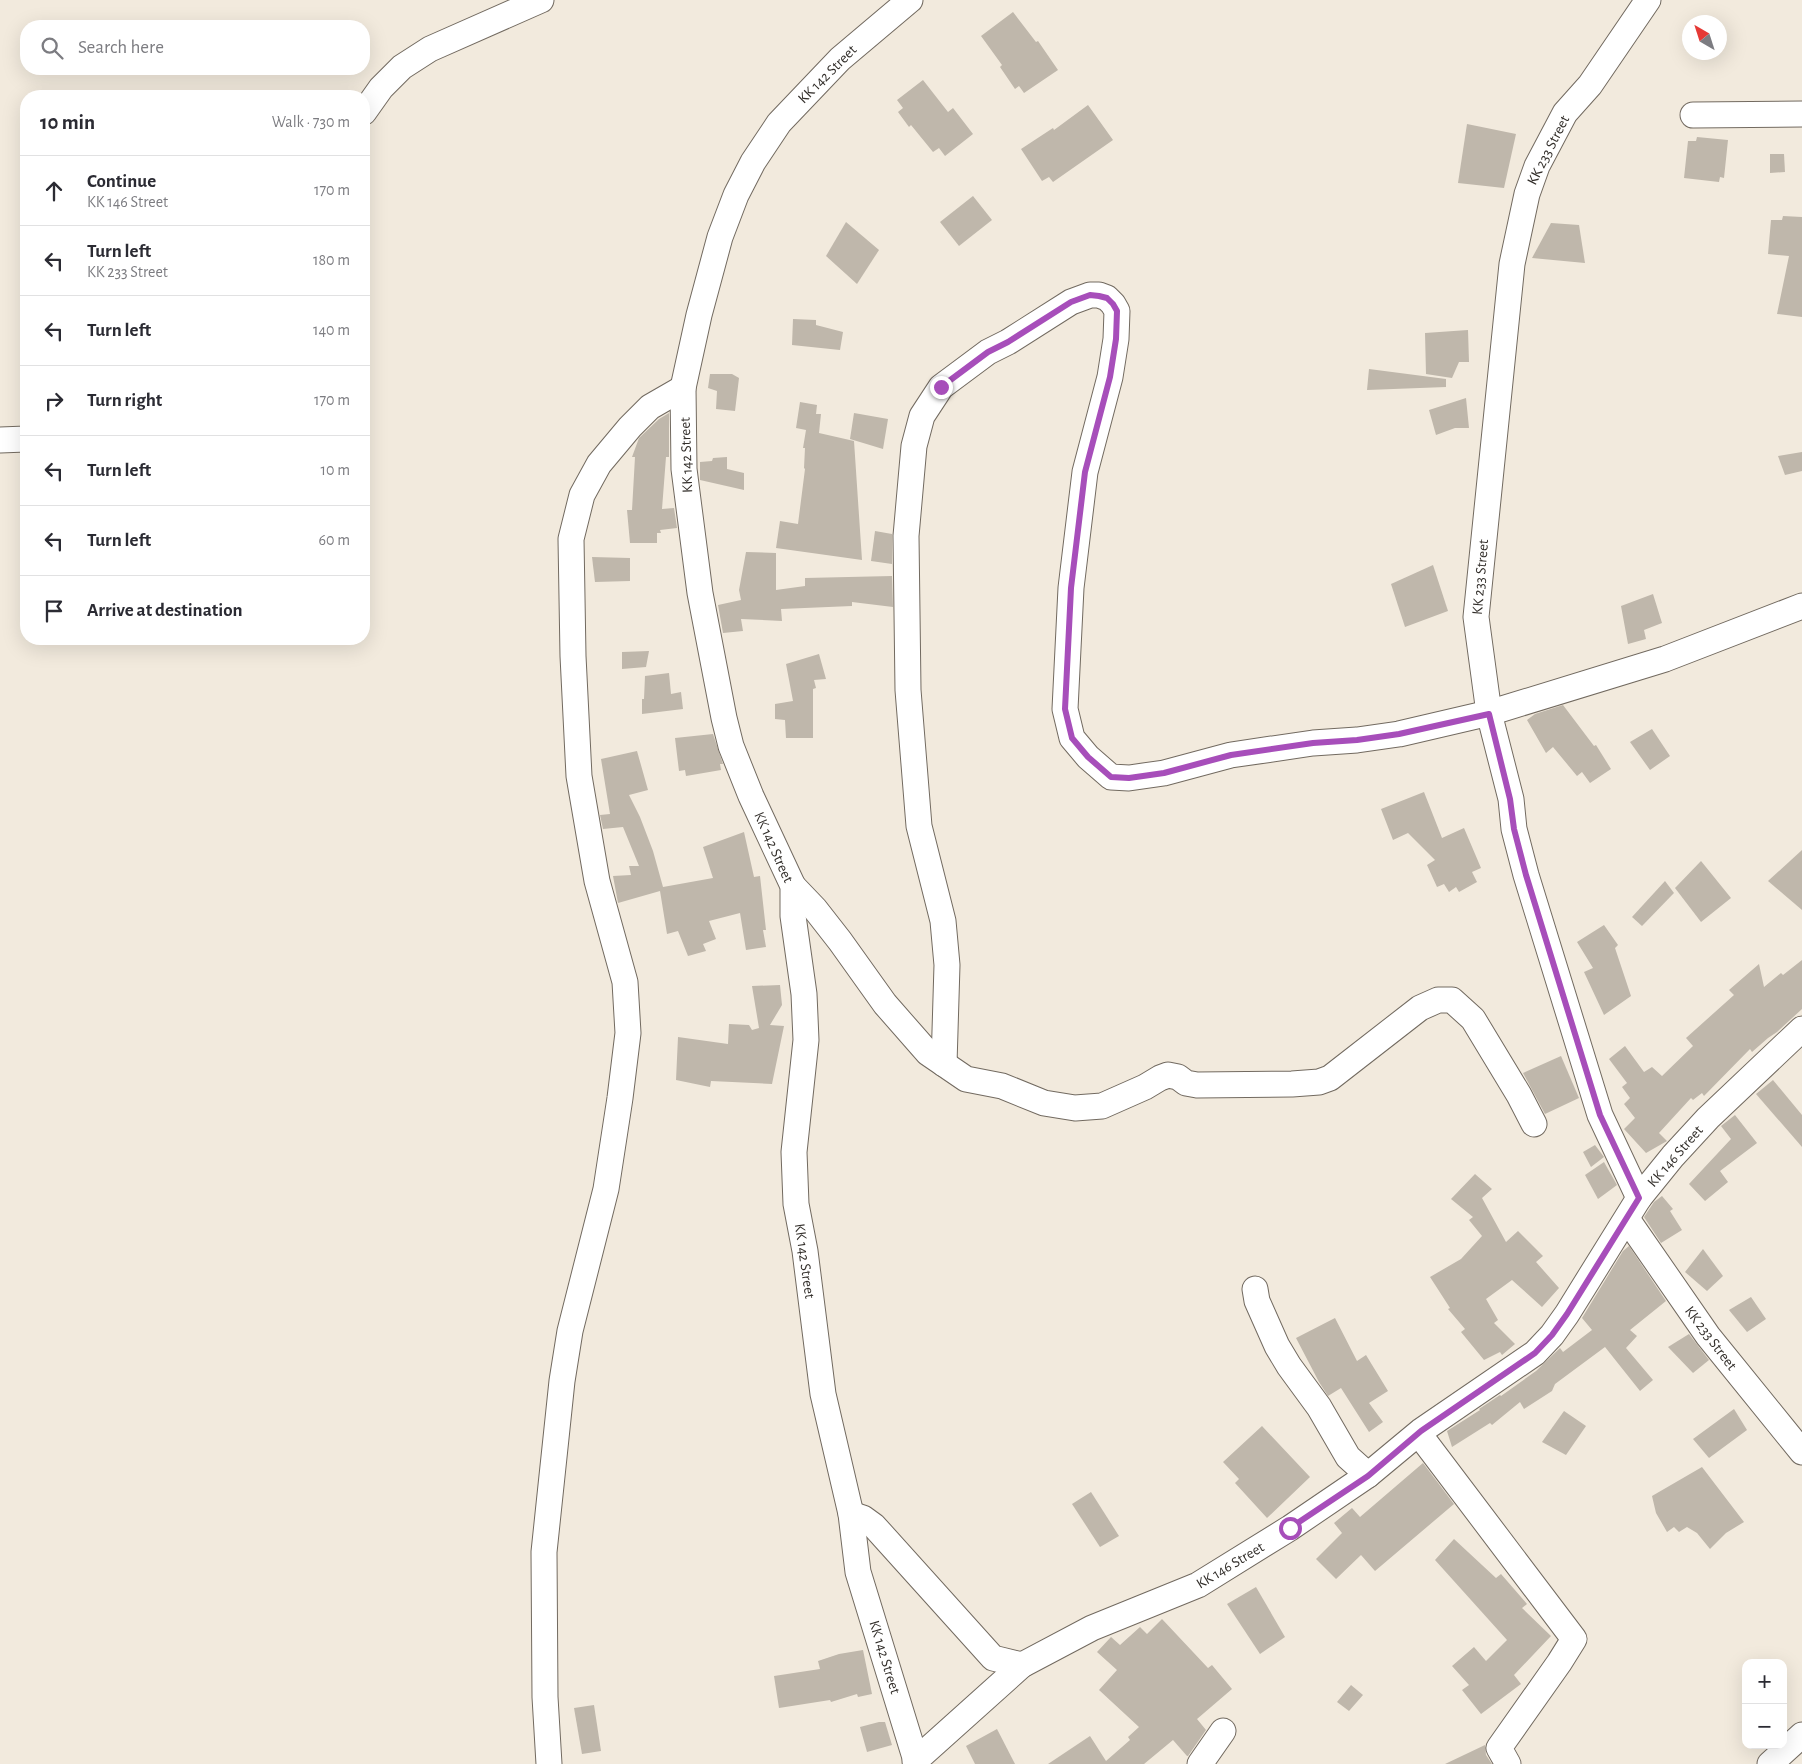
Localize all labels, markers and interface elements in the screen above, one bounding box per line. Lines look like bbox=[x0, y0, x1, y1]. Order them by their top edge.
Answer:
north arrow bbox=[1682, 15, 1727, 60]
search box bbox=[20, 20, 370, 75]
icon: search bbox=[38, 34, 66, 62]
text: Search here bbox=[78, 38, 164, 57]
street label: KK 142 Street bbox=[795, 42, 860, 106]
text: 10 min bbox=[40, 112, 95, 133]
street label: KK 233 Street bbox=[1525, 113, 1572, 187]
text: Walk · 730 m bbox=[272, 114, 350, 130]
text: Continue bbox=[87, 172, 156, 191]
icon: ahead bbox=[40, 177, 68, 205]
text: 170 m bbox=[314, 182, 350, 198]
text: KK 146 Street bbox=[87, 194, 168, 210]
text: Turn left bbox=[87, 242, 151, 261]
icon: left bbox=[40, 247, 68, 275]
text: 180 m bbox=[313, 252, 350, 268]
text: KK 233 Street bbox=[87, 264, 168, 280]
icon: left bbox=[40, 317, 68, 345]
text: Turn left bbox=[87, 321, 151, 340]
text: 140 m bbox=[313, 322, 350, 338]
route end bbox=[930, 376, 953, 399]
icon: right bbox=[40, 387, 68, 415]
text: Turn right bbox=[87, 391, 162, 410]
text: 170 m bbox=[314, 392, 350, 408]
street label: KK 142 Street bbox=[678, 417, 695, 493]
icon: left bbox=[40, 457, 68, 485]
text: Turn left bbox=[87, 461, 151, 480]
text: 10 m bbox=[321, 462, 350, 478]
icon: left bbox=[40, 527, 68, 555]
text: Turn left bbox=[87, 531, 151, 550]
text: 60 m bbox=[319, 532, 350, 548]
street label: KK 233 Street bbox=[1470, 538, 1491, 615]
icon: arrive bbox=[40, 597, 68, 625]
text: Arrive at destination bbox=[87, 601, 243, 620]
street label: KK 142 Street bbox=[751, 809, 796, 885]
street label: KK 146 Street bbox=[1645, 1123, 1706, 1190]
street label: KK 142 Street bbox=[792, 1222, 817, 1300]
street label: KK 233 Street bbox=[1682, 1303, 1740, 1373]
route start bbox=[1279, 1517, 1302, 1540]
street label: KK 146 Street bbox=[1194, 1539, 1267, 1591]
street label: KK 142 Street bbox=[866, 1619, 903, 1696]
map controls bbox=[1742, 1659, 1787, 1749]
button: + bbox=[1742, 1659, 1787, 1704]
button: − bbox=[1742, 1704, 1787, 1749]

